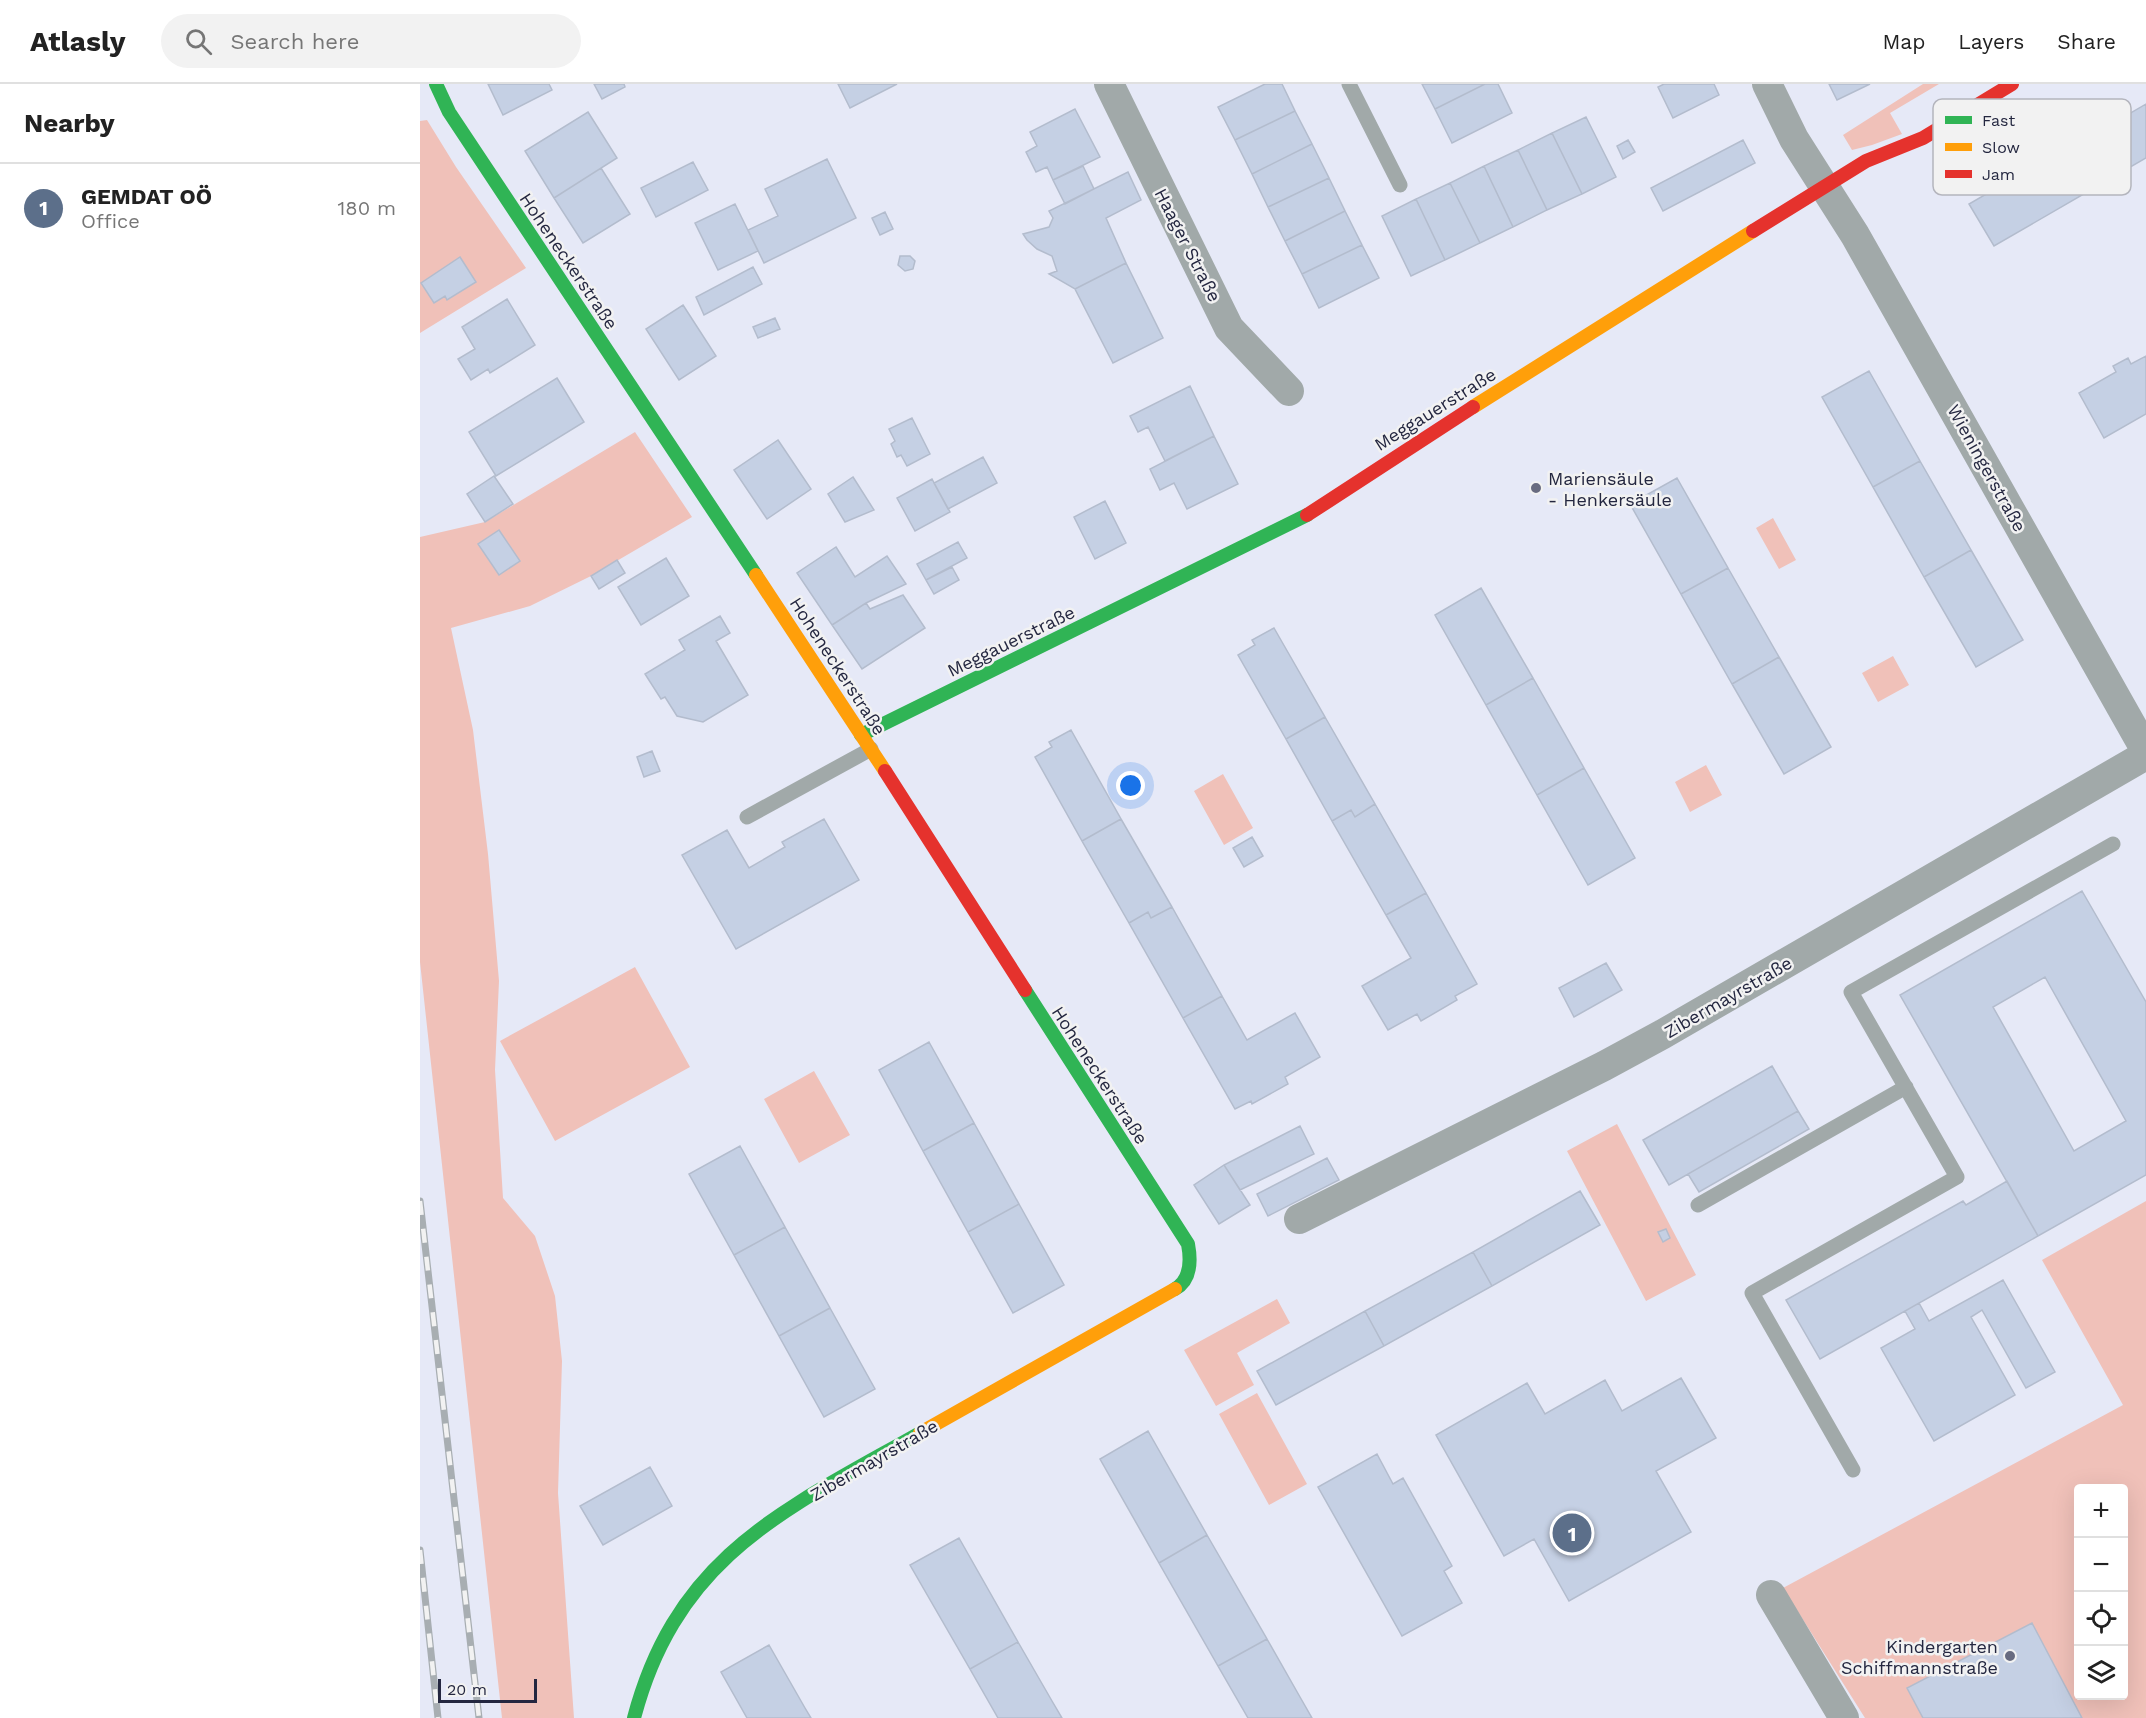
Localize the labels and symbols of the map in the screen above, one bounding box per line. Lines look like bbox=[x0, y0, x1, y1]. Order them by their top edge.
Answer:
legend bbox=[1933, 99, 2131, 195]
text: Fast bbox=[1982, 111, 2015, 130]
text: Slow bbox=[1982, 138, 2020, 157]
text: Jam bbox=[1982, 165, 2015, 184]
street label: Haager Straße bbox=[1150, 185, 1226, 305]
street label: Hoheneckerstraße bbox=[516, 189, 622, 333]
street label: Meggauerstraße bbox=[1370, 363, 1500, 455]
street label: Wieningerstraße bbox=[1943, 401, 2031, 535]
place label: Mariensäule - Henkersäule bbox=[1548, 468, 1672, 510]
marker: Mariensäule - Henkersäule bbox=[1529, 481, 1543, 495]
street label: Hoheneckerstraße bbox=[786, 593, 890, 739]
street label: Meggauerstraße bbox=[944, 601, 1078, 681]
your location bbox=[1116, 771, 1145, 800]
street label: Zibermayrstraße bbox=[1660, 952, 1796, 1042]
street label: Hoheneckerstraße bbox=[1048, 1002, 1152, 1148]
street label: Zibermayrstraße bbox=[806, 1415, 942, 1505]
pin: 1 bbox=[1552, 1510, 1592, 1556]
place label: Kindergarten Schiffmannstraße bbox=[1841, 1636, 1998, 1678]
marker: Kindergarten Schiffmannstraße bbox=[2003, 1649, 2017, 1663]
scale bar bbox=[438, 1676, 537, 1704]

